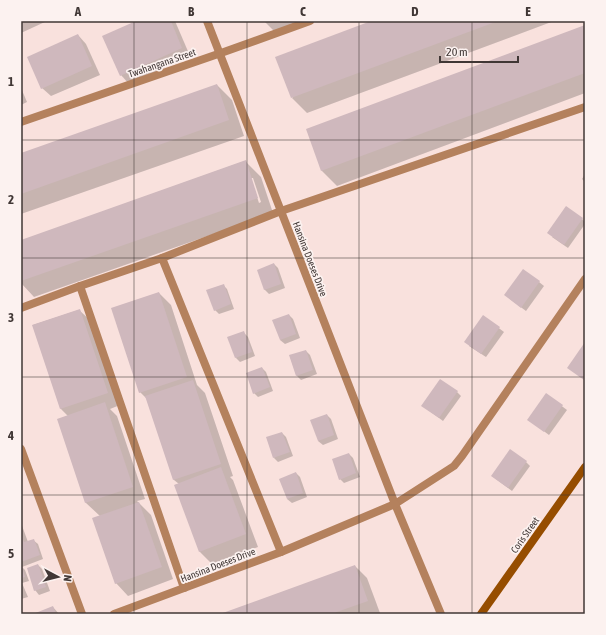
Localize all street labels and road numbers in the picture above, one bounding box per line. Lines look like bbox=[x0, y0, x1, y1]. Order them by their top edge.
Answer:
street label: Twahangana Street bbox=[127, 46, 197, 80]
street label: Hansina Doeses Drive bbox=[291, 220, 329, 298]
street label: Coris Street bbox=[509, 515, 541, 555]
street label: Hansina Doeses Drive bbox=[179, 546, 257, 584]

